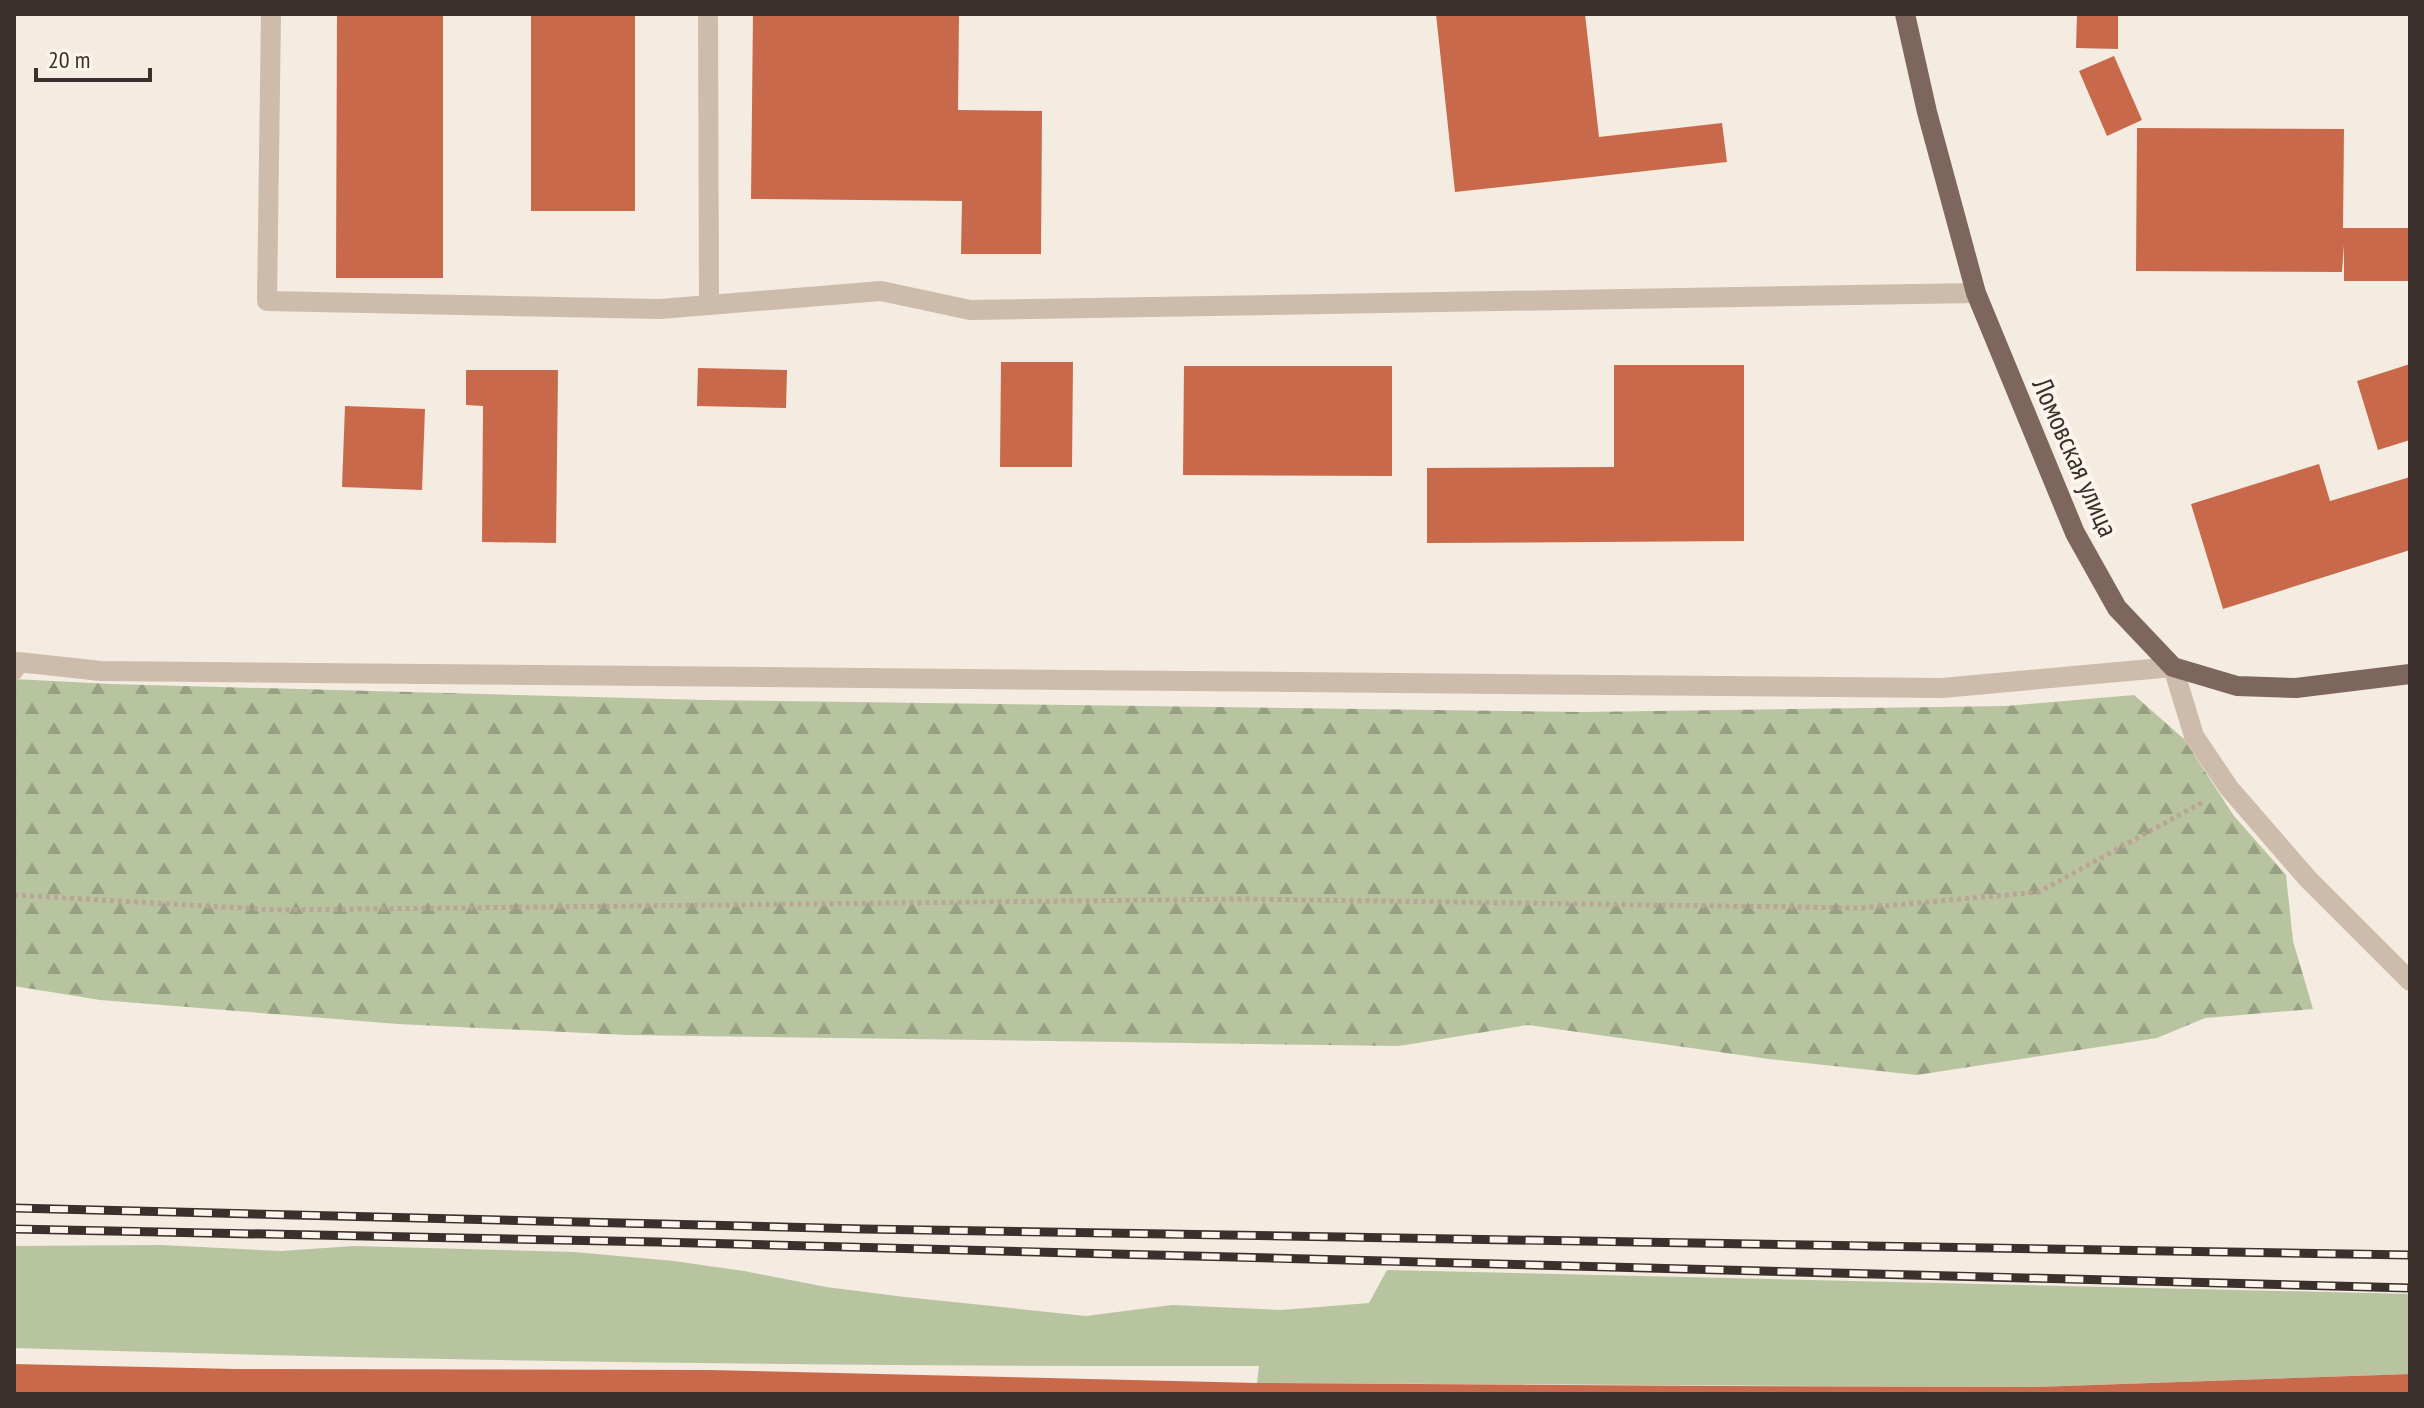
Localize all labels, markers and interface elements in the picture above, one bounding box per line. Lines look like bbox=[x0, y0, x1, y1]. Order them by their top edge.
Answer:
scale bar bbox=[36, 32, 150, 82]
text: 20 m bbox=[48, 44, 90, 75]
street label: Ломовская улица bbox=[2024, 371, 2128, 542]

